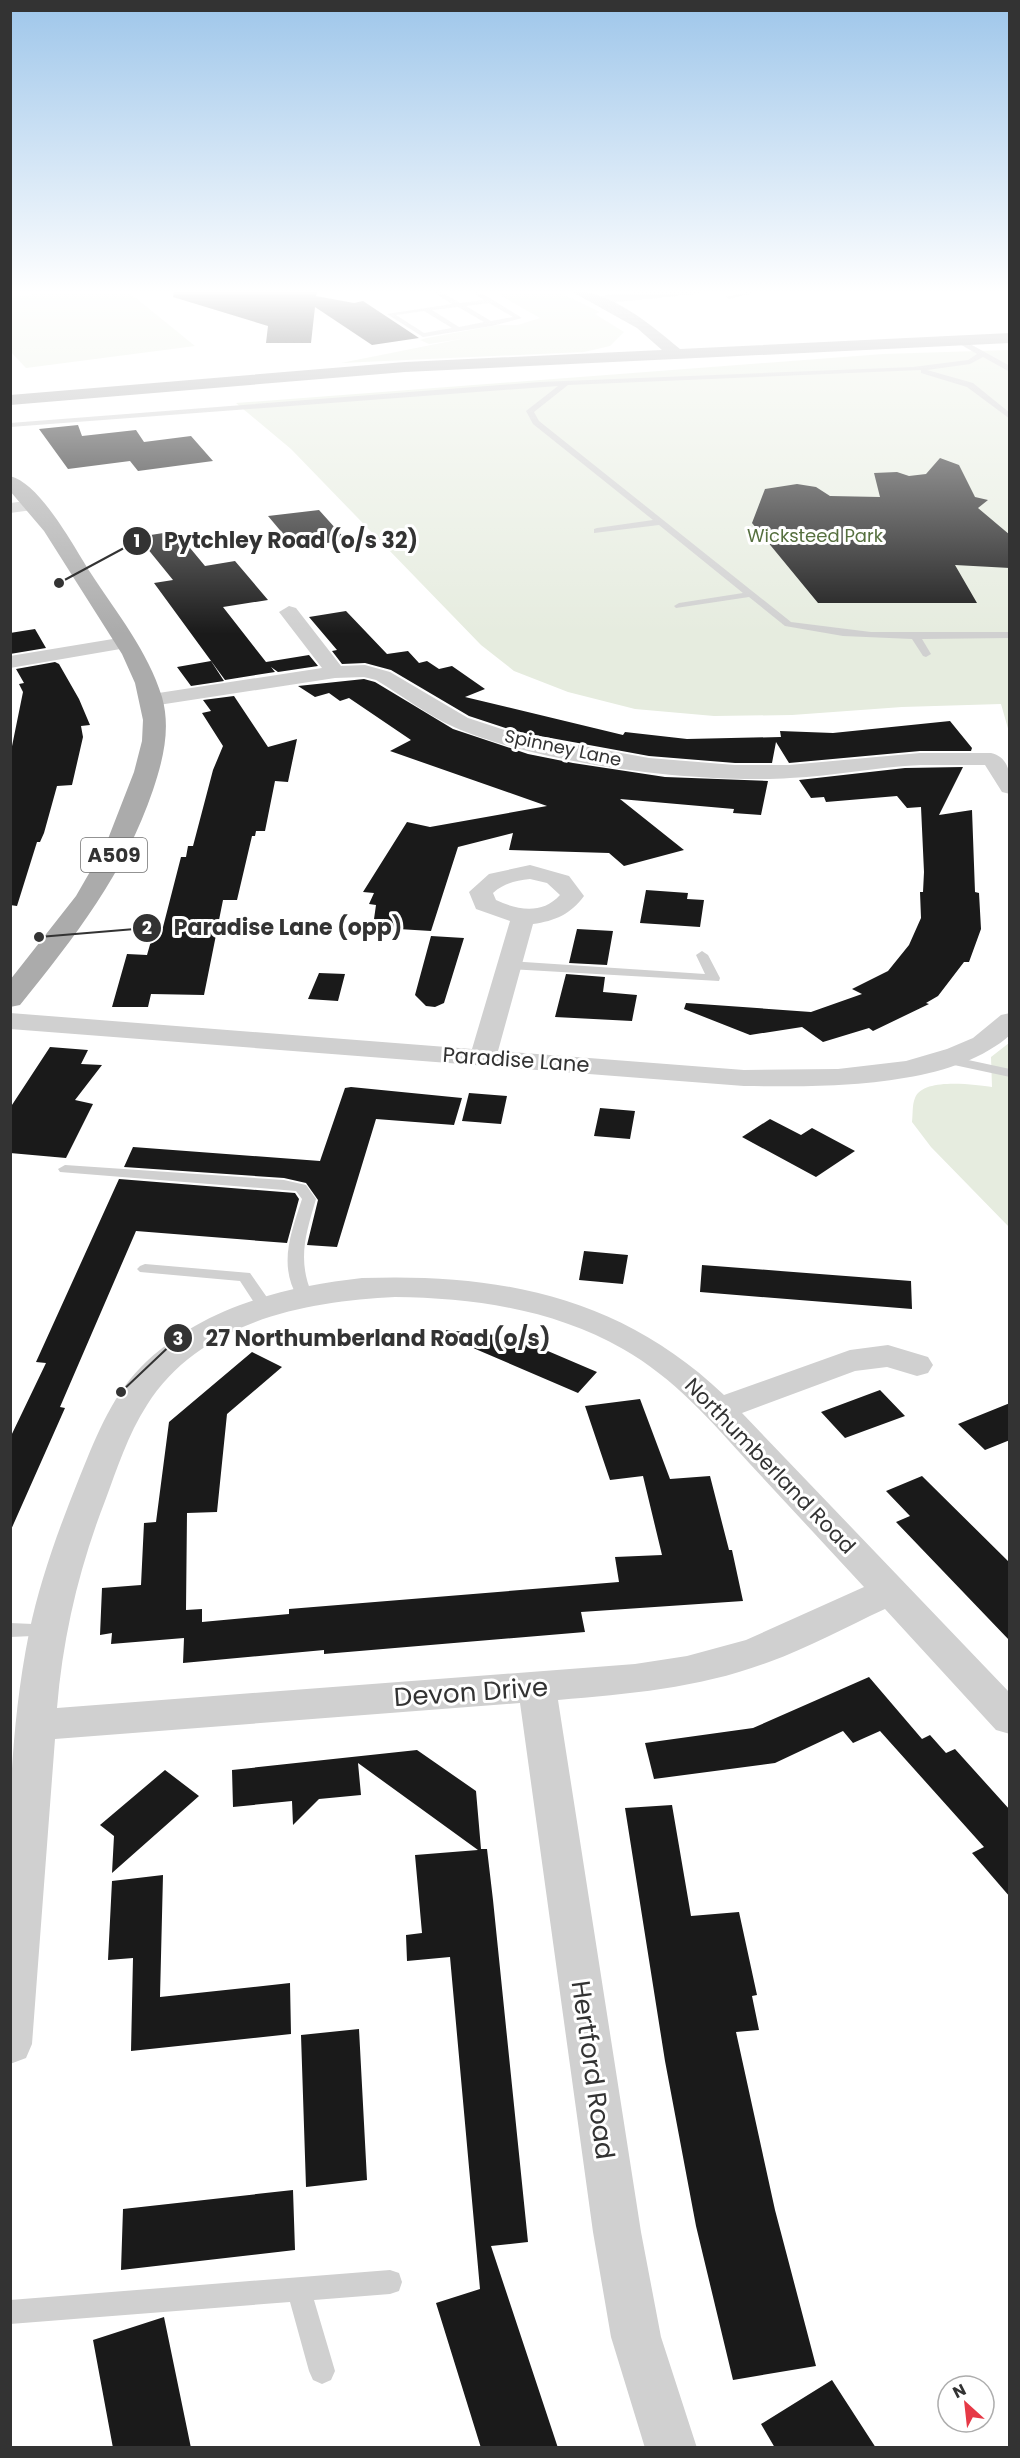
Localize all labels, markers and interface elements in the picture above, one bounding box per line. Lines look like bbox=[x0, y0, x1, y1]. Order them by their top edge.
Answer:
callout: Pytchley Road (o/s 32) bbox=[122, 521, 430, 561]
park label: Wicksteed Park bbox=[747, 523, 884, 548]
text: Pytchley Road (o/s 32) bbox=[164, 525, 418, 556]
text: 1 bbox=[134, 528, 140, 553]
street label: Spinney Lane bbox=[502, 723, 624, 772]
road number: A509 bbox=[81, 838, 147, 872]
callout: Paradise Lane (opp) bbox=[132, 908, 415, 948]
text: Paradise Lane (opp) bbox=[174, 912, 402, 943]
text: 2 bbox=[142, 915, 152, 940]
street label: Paradise Lane bbox=[442, 1040, 590, 1079]
callout: 27 Northumberland Road (o/s) bbox=[163, 1318, 562, 1358]
text: 27 Northumberland Road (o/s) bbox=[206, 1323, 550, 1354]
text: 3 bbox=[173, 1326, 183, 1351]
street label: Northumberland Road bbox=[678, 1371, 862, 1560]
street label: Devon Drive bbox=[393, 1669, 549, 1715]
street label: Hertford Road bbox=[563, 1978, 623, 2162]
north arrow bbox=[936, 2374, 996, 2434]
text: N bbox=[949, 2378, 970, 2404]

